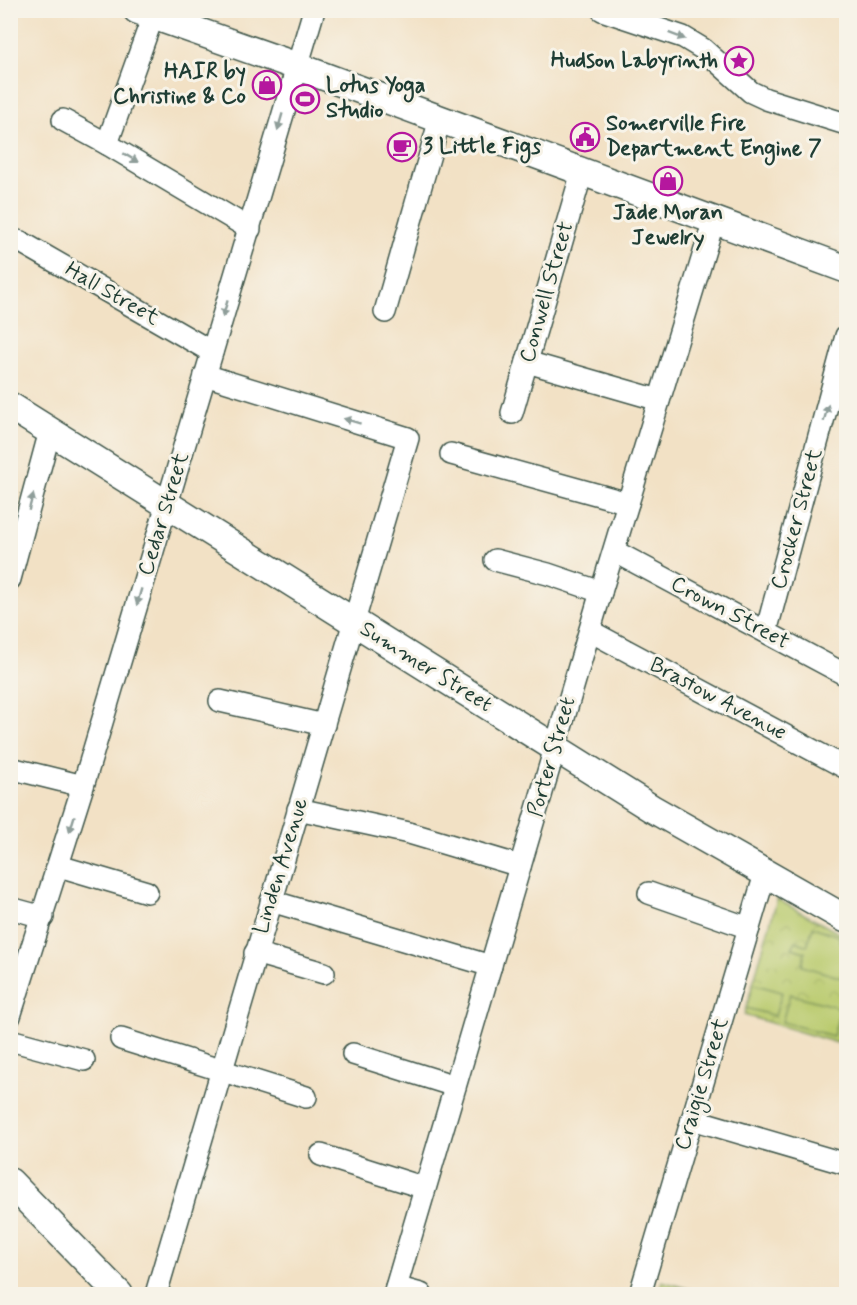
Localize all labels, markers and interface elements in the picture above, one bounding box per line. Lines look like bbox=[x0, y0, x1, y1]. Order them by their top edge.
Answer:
one-way arrow bbox=[669, 31, 687, 41]
place icon: Hudson Labyrinth bbox=[723, 45, 755, 77]
place label: Hudson Labyrinth bbox=[551, 47, 718, 76]
place label: HAIR by Christine & Co bbox=[113, 58, 246, 111]
shop icon: HAIR by Christine & Co bbox=[251, 69, 283, 101]
place label: Lotus Yoga Studio bbox=[326, 72, 426, 125]
sports icon: Lotus Yoga Studio bbox=[289, 83, 321, 115]
place label: Somerville Fire Department Engine 7 bbox=[606, 110, 822, 166]
one-way arrow bbox=[275, 113, 284, 131]
public building icon: Somerville Fire Department Engine 7 bbox=[569, 121, 601, 153]
cafe icon: 3 Little Figs bbox=[386, 131, 418, 163]
place label: 3 Little Figs bbox=[423, 133, 541, 164]
one-way arrow bbox=[123, 153, 139, 164]
shop icon: Jade Moran Jewelry bbox=[652, 165, 684, 197]
place label: Jade Moran Jewelry bbox=[613, 199, 723, 252]
street label: Conwell Street bbox=[513, 218, 581, 366]
street label: Hall Street bbox=[60, 256, 164, 332]
one-way arrow bbox=[220, 300, 229, 318]
one-way arrow bbox=[821, 404, 831, 422]
one-way arrow bbox=[343, 416, 361, 425]
street label: Crocker Street bbox=[765, 445, 829, 592]
street label: Cedar Street bbox=[132, 449, 196, 579]
one-way arrow bbox=[27, 493, 36, 511]
street label: Crown Street bbox=[666, 570, 794, 656]
one-way arrow bbox=[134, 588, 143, 606]
street label: Summer Street bbox=[355, 615, 497, 719]
street label: Brastow Avenue bbox=[645, 651, 791, 747]
street label: Porter Street bbox=[521, 694, 583, 820]
street label: Linden Avenue bbox=[247, 795, 315, 937]
one-way arrow bbox=[67, 815, 76, 833]
street label: Craigie Street bbox=[669, 1014, 738, 1155]

